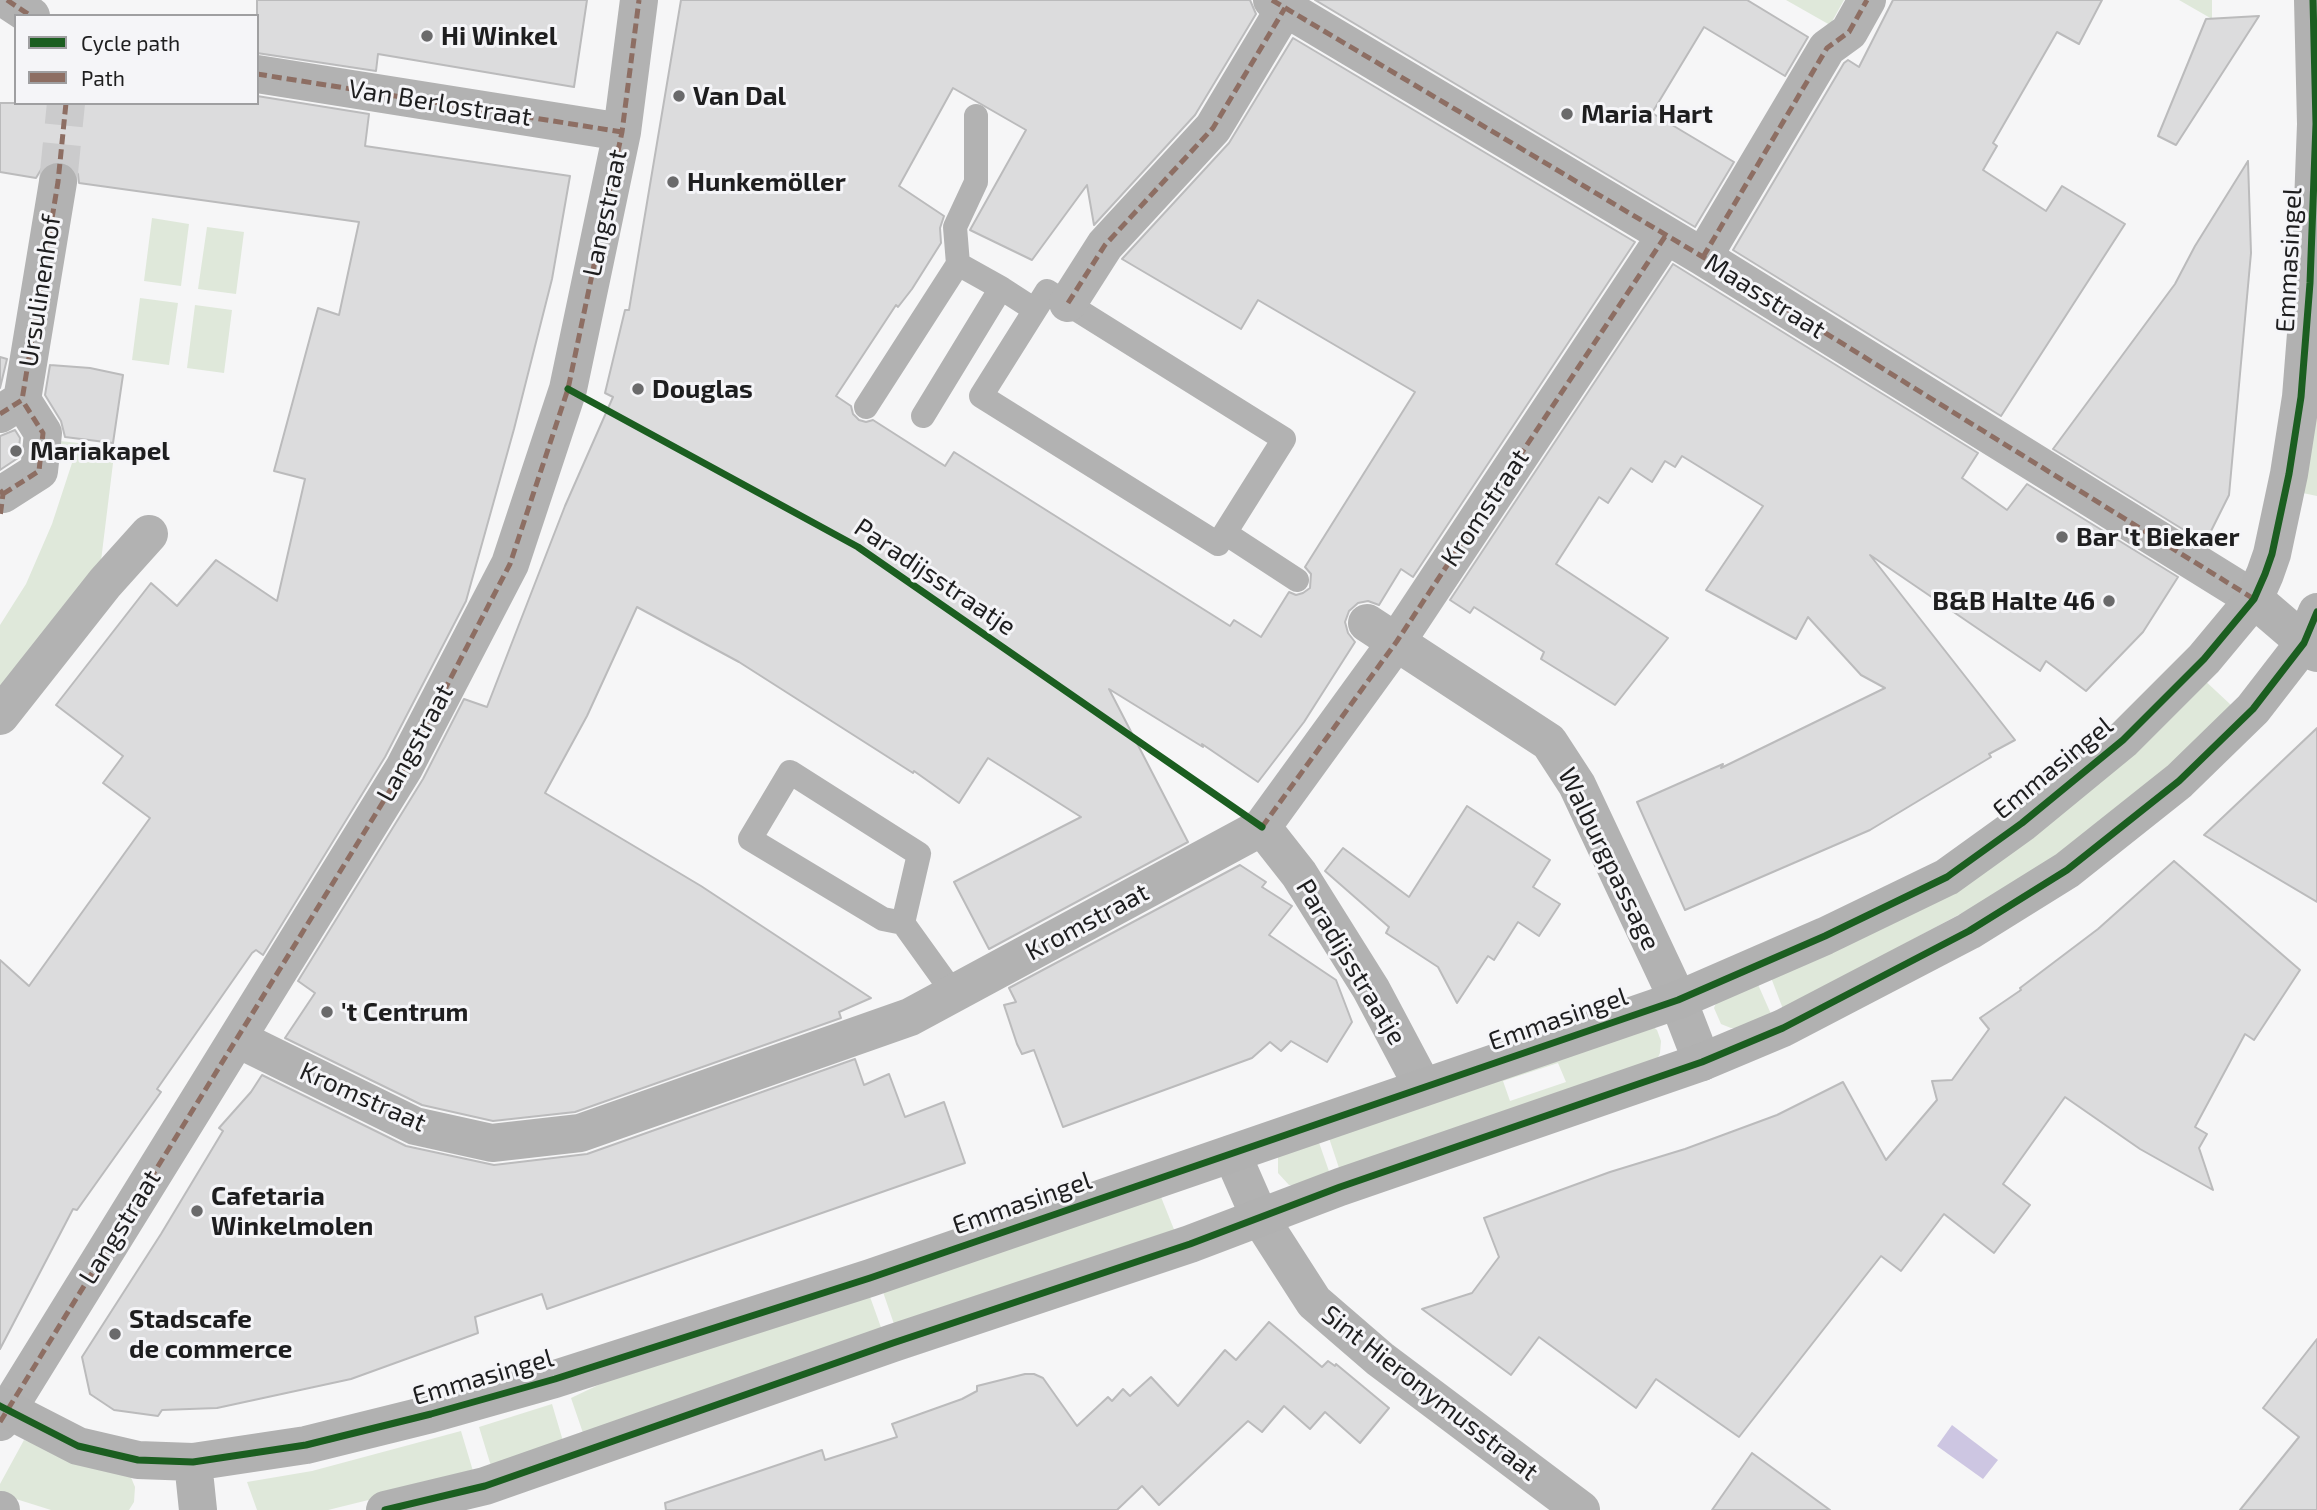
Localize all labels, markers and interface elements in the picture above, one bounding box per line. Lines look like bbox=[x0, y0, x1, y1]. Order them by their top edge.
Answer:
legend bbox=[14, 14, 259, 105]
place label: Hi Winkel bbox=[441, 20, 557, 52]
marker: Hi Winkel bbox=[419, 28, 435, 44]
text: Cycle path bbox=[81, 30, 180, 55]
text: Path bbox=[81, 65, 125, 90]
street label: Van Berlostraat bbox=[346, 73, 534, 133]
place label: Van Dal bbox=[693, 80, 786, 112]
marker: Van Dal bbox=[671, 88, 687, 104]
place label: Maria Hart bbox=[1581, 98, 1713, 130]
marker: Maria Hart bbox=[1559, 106, 1575, 122]
street label: Langstraat bbox=[576, 147, 634, 279]
place label: Hunkemöller bbox=[687, 166, 846, 198]
marker: Hunkemöller bbox=[665, 174, 681, 190]
street label: Emmasingel bbox=[2270, 187, 2308, 333]
street label: Ursulinenhof bbox=[13, 213, 67, 369]
street label: Maasstraat bbox=[1699, 247, 1831, 345]
place label: Douglas bbox=[652, 373, 753, 405]
marker: Douglas bbox=[630, 381, 646, 397]
place label: Mariakapel bbox=[30, 435, 170, 467]
marker: Mariakapel bbox=[8, 443, 24, 459]
street label: Kromstraat bbox=[1434, 443, 1536, 573]
street label: Paradijsstraatje bbox=[848, 512, 1022, 642]
place label: Bar 't Biekaer bbox=[2076, 521, 2240, 553]
marker: Bar 't Biekaer bbox=[2054, 529, 2070, 545]
place label: B&B Halte 46 bbox=[1932, 585, 2095, 617]
marker: B&B Halte 46 bbox=[2101, 593, 2117, 609]
street label: Langstraat bbox=[370, 679, 460, 807]
street label: Emmasingel bbox=[1987, 710, 2119, 826]
street label: Walburgpassage bbox=[1551, 763, 1667, 955]
street label: Paradijsstraatje bbox=[1289, 874, 1413, 1050]
street label: Kromstraat bbox=[1020, 877, 1154, 967]
street label: Emmasingel bbox=[1484, 981, 1632, 1057]
place label: 't Centrum bbox=[341, 996, 468, 1028]
marker: 't Centrum bbox=[319, 1004, 335, 1020]
street label: Kromstraat bbox=[295, 1055, 431, 1139]
street label: Langstraat bbox=[73, 1164, 167, 1290]
street label: Emmasingel bbox=[948, 1165, 1096, 1241]
place label: Cafetaria Winkelmolen bbox=[211, 1180, 373, 1242]
marker: Cafetaria Winkelmolen bbox=[189, 1203, 205, 1219]
street label: Sint Hieronymusstraat bbox=[1316, 1299, 1544, 1487]
place label: Stadscafe de commerce bbox=[129, 1303, 292, 1364]
marker: Stadscafe de commerce bbox=[107, 1326, 123, 1342]
street label: Emmasingel bbox=[409, 1342, 557, 1412]

